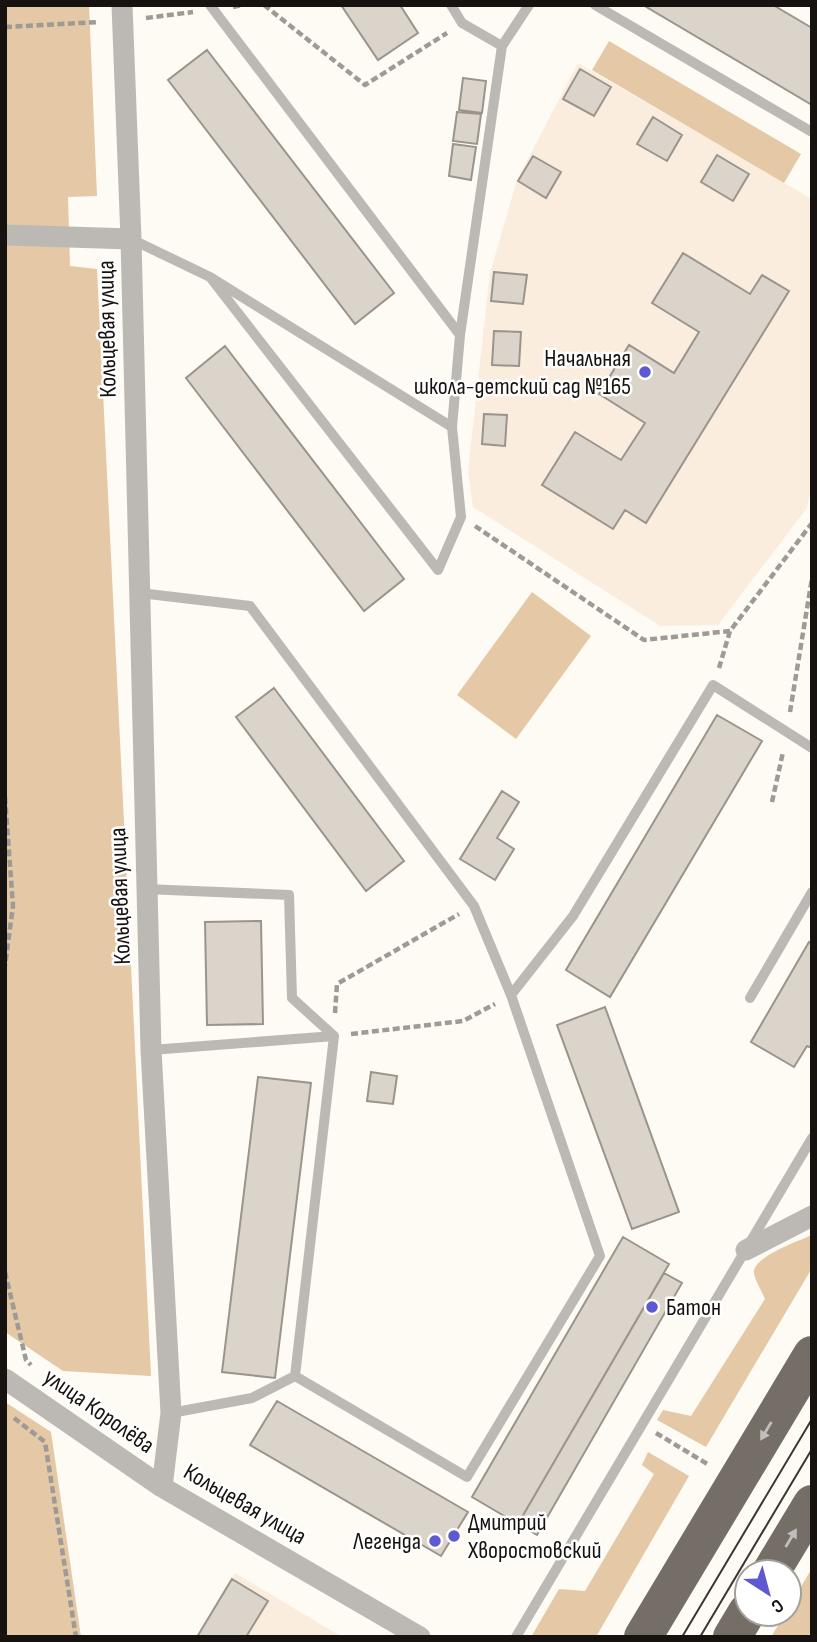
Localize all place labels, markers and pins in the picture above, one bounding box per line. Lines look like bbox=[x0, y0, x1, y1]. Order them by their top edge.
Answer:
place label: Начальная школа-детский сад №165 bbox=[414, 344, 631, 401]
marker: Начальная школа-детский сад №165 bbox=[637, 364, 653, 380]
place label: Батон bbox=[666, 1293, 721, 1322]
marker: Батон bbox=[644, 1299, 660, 1315]
place label: Дмитрий Хворостовский bbox=[467, 1508, 602, 1565]
place label: Легенда bbox=[352, 1527, 421, 1556]
marker: Дмитрий Хворостовский bbox=[446, 1528, 462, 1544]
marker: Легенда bbox=[427, 1533, 443, 1549]

